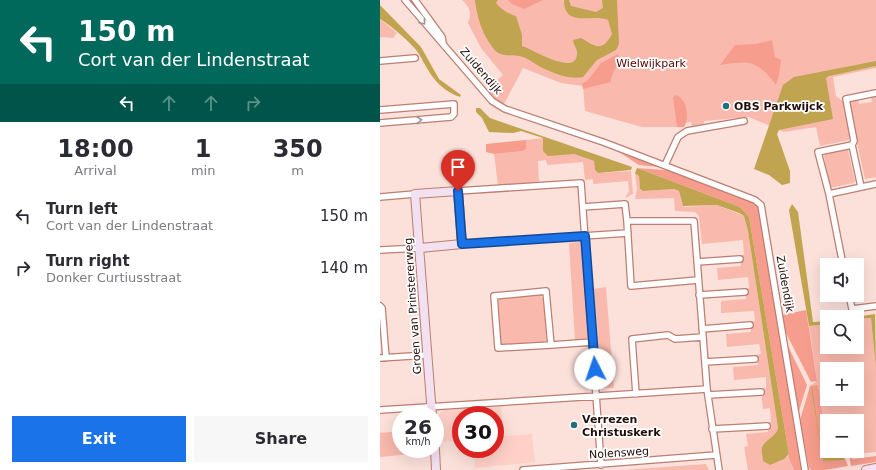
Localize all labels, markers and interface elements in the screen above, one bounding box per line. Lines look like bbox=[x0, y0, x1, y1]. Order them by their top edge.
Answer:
text: 150 m bbox=[78, 15, 175, 48]
icon: left bbox=[12, 16, 64, 68]
one-way arrow bbox=[419, 18, 426, 25]
street label: Zuidendijk bbox=[457, 45, 505, 98]
text: Cort van der Lindenstraat bbox=[78, 49, 310, 70]
park label: Wielwijkpark bbox=[616, 57, 686, 70]
icon: left bbox=[116, 92, 138, 114]
icon: ahead bbox=[158, 92, 180, 114]
icon: ahead bbox=[200, 92, 222, 114]
icon: right bbox=[242, 92, 264, 114]
place label: OBS Parkwijck bbox=[734, 100, 824, 113]
marker: OBS Parkwijck bbox=[721, 101, 731, 111]
one-way arrow bbox=[416, 115, 422, 124]
text: 18:00 bbox=[57, 135, 134, 163]
text: 1 bbox=[195, 135, 211, 163]
text: 350 bbox=[273, 135, 323, 163]
pin bbox=[441, 150, 475, 191]
icon: arrive bbox=[447, 156, 469, 178]
text: Arrival bbox=[74, 163, 117, 178]
text: min bbox=[191, 163, 215, 178]
text: m bbox=[291, 163, 304, 178]
text: Turn left bbox=[46, 200, 118, 218]
icon: left bbox=[12, 205, 34, 227]
text: 150 m bbox=[320, 207, 368, 225]
text: Cort van der Lindenstraat bbox=[46, 218, 213, 233]
street label: Groen van Prinstererweg bbox=[402, 237, 424, 375]
text: Turn right bbox=[46, 252, 130, 270]
street label: Zuidendijk bbox=[774, 254, 797, 314]
icon: right bbox=[12, 257, 34, 279]
map controls bbox=[820, 258, 864, 458]
button: sound bbox=[820, 258, 864, 302]
text: 140 m bbox=[320, 259, 368, 277]
text: Donker Curtiusstraat bbox=[46, 270, 181, 285]
button: search bbox=[820, 310, 864, 354]
position arrow bbox=[574, 348, 616, 390]
button: + bbox=[820, 362, 864, 406]
speed limit sign: 30 bbox=[452, 406, 504, 458]
place label: Verrezen Christuskerk bbox=[582, 413, 661, 439]
button: − bbox=[820, 414, 864, 458]
text: 26 bbox=[404, 415, 432, 439]
button: Exit bbox=[12, 416, 186, 462]
button: Share bbox=[194, 416, 368, 462]
marker: Verrezen Christuskerk bbox=[569, 420, 579, 430]
text: km/h bbox=[405, 436, 431, 447]
street label: Nolensweg bbox=[589, 444, 649, 462]

